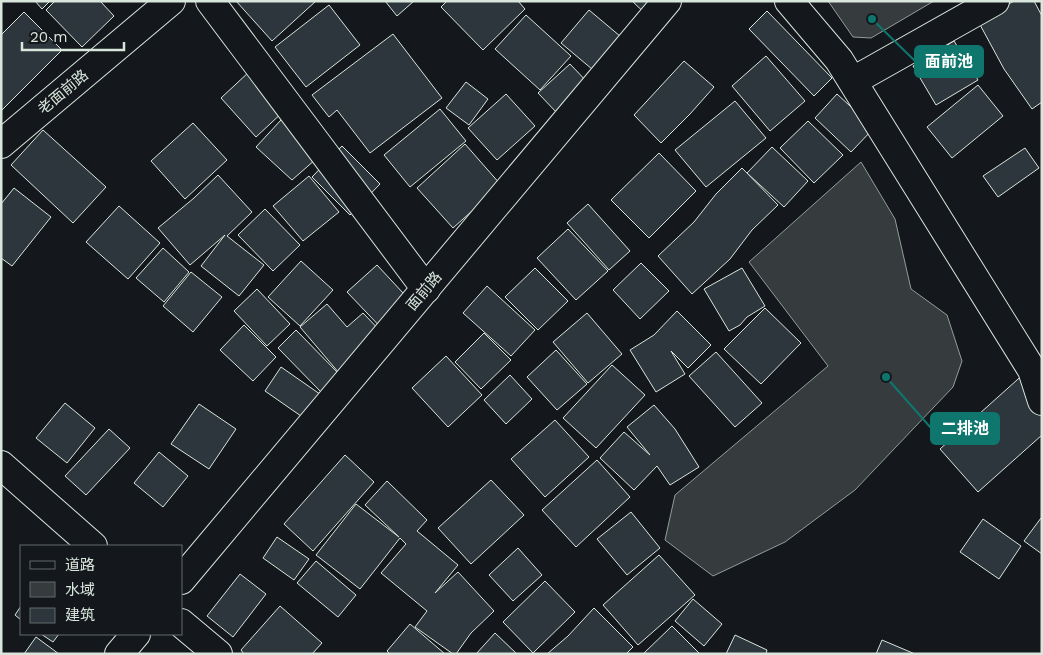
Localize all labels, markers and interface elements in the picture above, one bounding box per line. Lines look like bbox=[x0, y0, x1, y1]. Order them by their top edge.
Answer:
scale bar bbox=[22, 20, 125, 52]
text: 20 m bbox=[30, 28, 68, 46]
callout: 面前池 bbox=[915, 46, 983, 77]
text: 面前池 bbox=[925, 52, 973, 71]
street label: 老面前路 bbox=[34, 66, 92, 118]
street label: 面前路 bbox=[403, 268, 445, 314]
callout: 二排池 bbox=[931, 413, 999, 444]
text: 二排池 bbox=[941, 419, 989, 438]
legend bbox=[20, 545, 182, 635]
text: 道路 bbox=[65, 556, 95, 574]
text: 水域 bbox=[65, 581, 95, 599]
text: 建筑 bbox=[65, 606, 95, 624]

